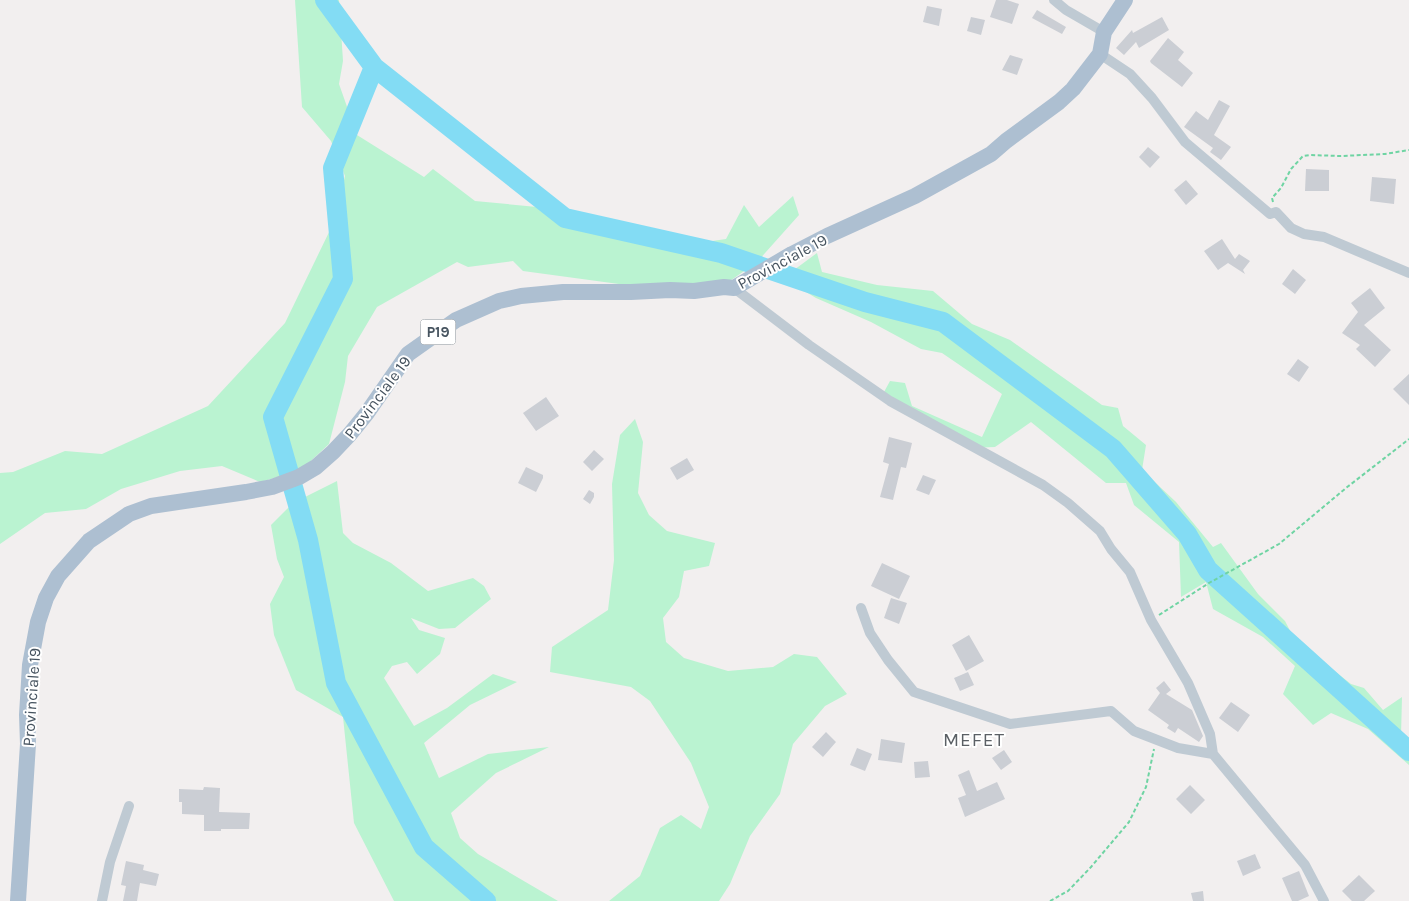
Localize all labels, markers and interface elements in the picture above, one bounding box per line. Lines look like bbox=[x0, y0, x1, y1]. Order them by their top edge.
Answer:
street label: Provinciale 19 bbox=[734, 230, 830, 293]
road number: P19 bbox=[420, 320, 456, 344]
street label: Provinciale 19 bbox=[340, 352, 415, 442]
street label: Provinciale 19 bbox=[19, 647, 44, 747]
district label: MEFET bbox=[943, 729, 1005, 751]

